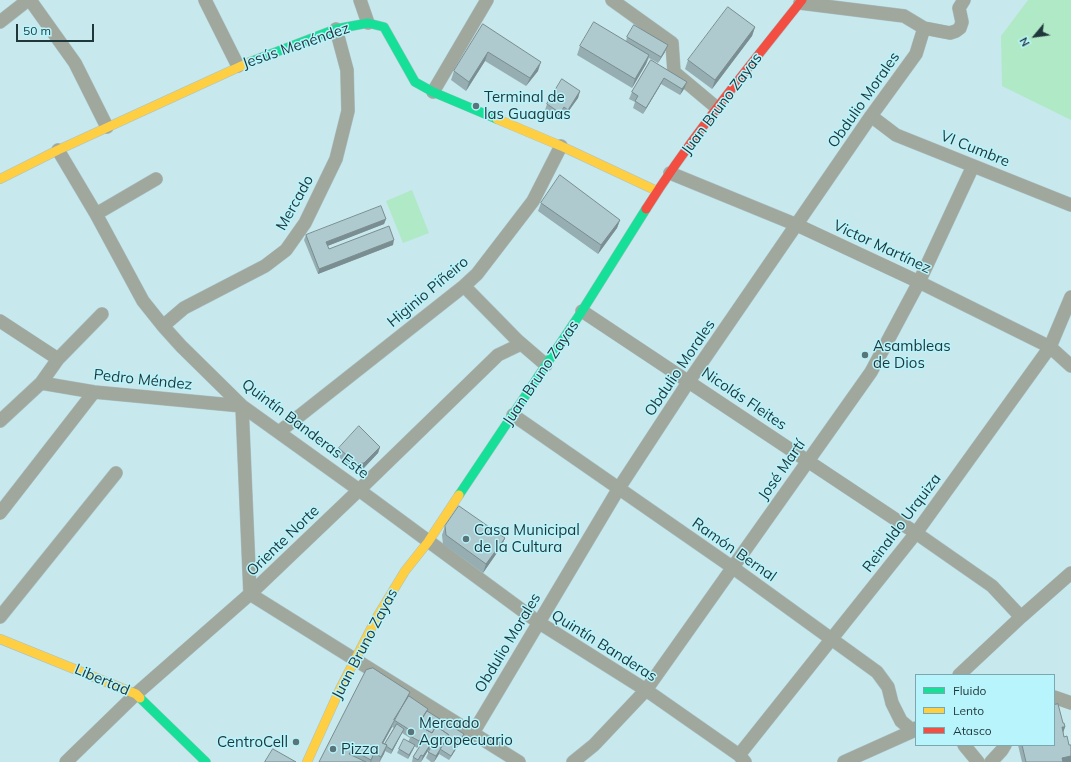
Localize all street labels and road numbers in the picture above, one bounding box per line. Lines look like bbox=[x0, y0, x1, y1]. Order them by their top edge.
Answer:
street label: Jesús Menéndez bbox=[240, 19, 352, 73]
street label: Obdulio Morales bbox=[824, 49, 904, 151]
street label: Juan Bruno Zayas bbox=[678, 50, 766, 158]
street label: VI Cumbre bbox=[938, 127, 1012, 171]
street label: Mercado bbox=[273, 172, 317, 234]
street label: Victor Martínez bbox=[830, 216, 934, 278]
street label: Higinio Piñeiro bbox=[384, 253, 472, 331]
street label: Obdulio Morales bbox=[641, 316, 719, 420]
street label: Juan Bruno Zayas bbox=[499, 317, 583, 429]
street label: Nicolás Fleites bbox=[698, 364, 790, 434]
street label: Pedro Méndez bbox=[93, 366, 193, 394]
street label: Quintín Banderas Este bbox=[238, 375, 372, 483]
street label: José Martí bbox=[755, 436, 809, 504]
street label: Reinaldo Urquiza bbox=[859, 470, 945, 576]
street label: Oriente Norte bbox=[243, 502, 323, 580]
street label: Ramón Bernal bbox=[688, 514, 780, 586]
street label: Juan Bruno Zayas bbox=[328, 586, 402, 702]
street label: Obdulio Morales bbox=[471, 590, 545, 696]
street label: Quintín Banderas bbox=[548, 606, 660, 686]
street label: Libertad bbox=[72, 660, 132, 700]

